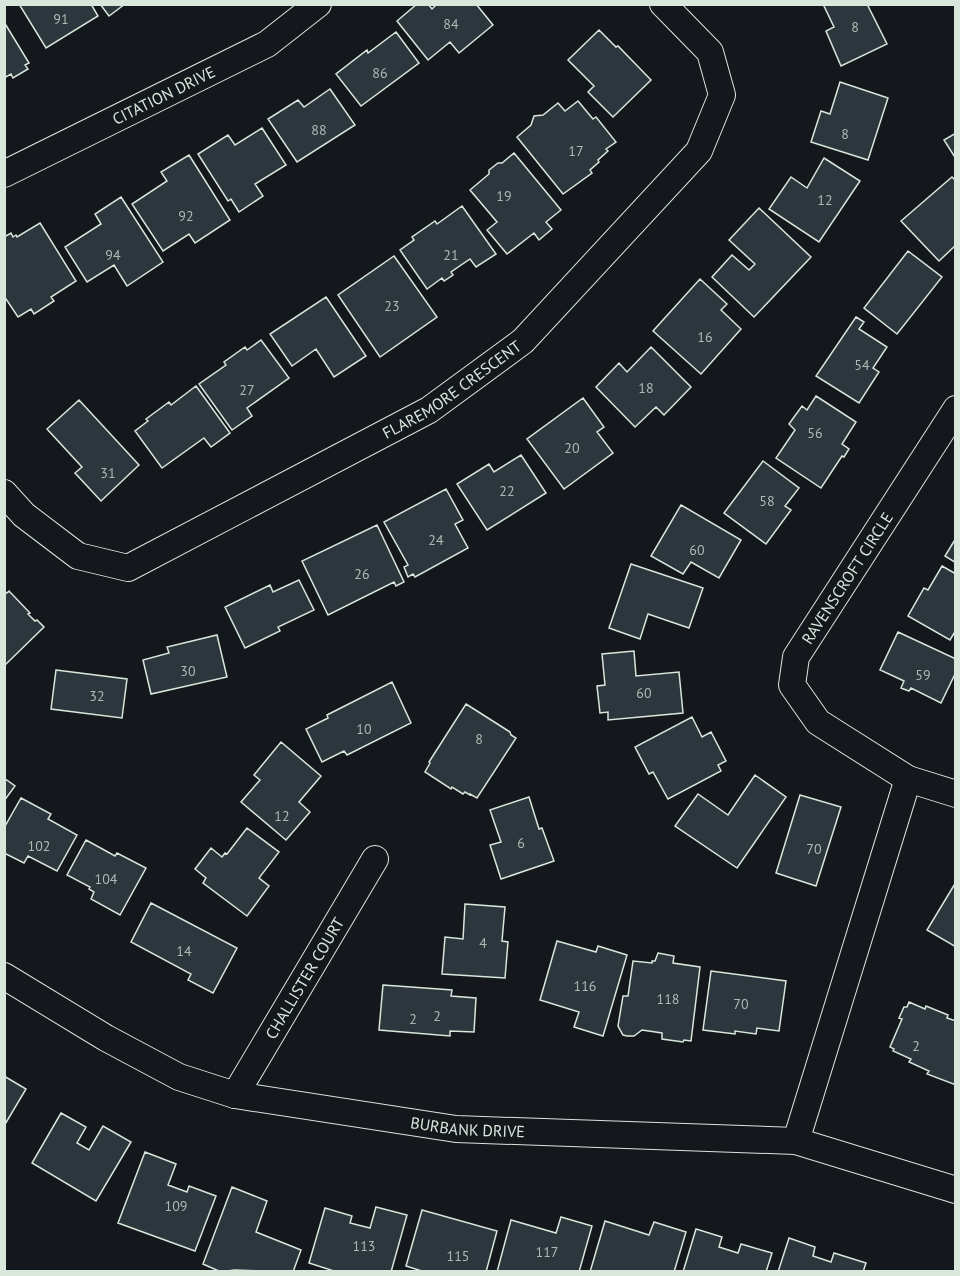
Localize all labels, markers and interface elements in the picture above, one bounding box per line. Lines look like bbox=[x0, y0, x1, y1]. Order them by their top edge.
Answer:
house number: 91 bbox=[53, 10, 69, 28]
house number: 84 bbox=[443, 15, 459, 33]
house number: 8 bbox=[851, 18, 859, 36]
street label: CITATION DRIVE bbox=[109, 61, 218, 129]
house number: 86 bbox=[372, 64, 388, 82]
house number: 88 bbox=[311, 121, 327, 139]
house number: 8 bbox=[841, 125, 849, 143]
house number: 17 bbox=[568, 142, 584, 160]
house number: 19 bbox=[496, 187, 512, 205]
house number: 12 bbox=[817, 191, 833, 209]
house number: 92 bbox=[178, 207, 194, 225]
house number: 94 bbox=[105, 246, 121, 264]
house number: 21 bbox=[443, 246, 459, 264]
house number: 23 bbox=[384, 297, 400, 315]
house number: 16 bbox=[697, 328, 713, 346]
street label: FLAREMORE CRESCENT bbox=[379, 336, 525, 443]
house number: 54 bbox=[854, 356, 870, 374]
house number: 18 bbox=[638, 379, 654, 397]
house number: 27 bbox=[239, 381, 255, 399]
house number: 56 bbox=[807, 424, 823, 442]
house number: 20 bbox=[564, 439, 580, 457]
house number: 31 bbox=[100, 464, 116, 482]
house number: 22 bbox=[499, 482, 515, 500]
house number: 58 bbox=[759, 492, 775, 510]
street label: RAVENSCROFT CIRCLE bbox=[797, 508, 897, 648]
house number: 24 bbox=[428, 531, 444, 549]
house number: 60 bbox=[689, 541, 705, 559]
house number: 26 bbox=[354, 565, 370, 583]
house number: 30 bbox=[180, 662, 196, 680]
house number: 59 bbox=[915, 666, 931, 684]
house number: 60 bbox=[636, 684, 652, 702]
house number: 32 bbox=[89, 687, 105, 705]
house number: 10 bbox=[356, 720, 372, 738]
house number: 8 bbox=[475, 730, 483, 748]
house number: 12 bbox=[274, 807, 290, 825]
house number: 6 bbox=[517, 834, 525, 852]
house number: 102 bbox=[28, 837, 50, 855]
house number: 70 bbox=[806, 840, 822, 858]
house number: 104 bbox=[95, 870, 118, 888]
street label: CHALLISTER COURT bbox=[261, 914, 348, 1042]
house number: 4 bbox=[479, 934, 487, 952]
house number: 14 bbox=[176, 942, 192, 960]
house number: 116 bbox=[574, 977, 596, 995]
house number: 118 bbox=[657, 990, 679, 1008]
house number: 70 bbox=[733, 995, 749, 1013]
house number: 2 bbox=[433, 1007, 441, 1025]
house number: 2 bbox=[409, 1010, 417, 1028]
house number: 2 bbox=[912, 1037, 920, 1055]
street label: BURBANK DRIVE bbox=[409, 1112, 525, 1141]
house number: 109 bbox=[165, 1197, 187, 1215]
house number: 113 bbox=[353, 1237, 375, 1255]
house number: 117 bbox=[536, 1243, 558, 1261]
house number: 115 bbox=[447, 1247, 469, 1265]

